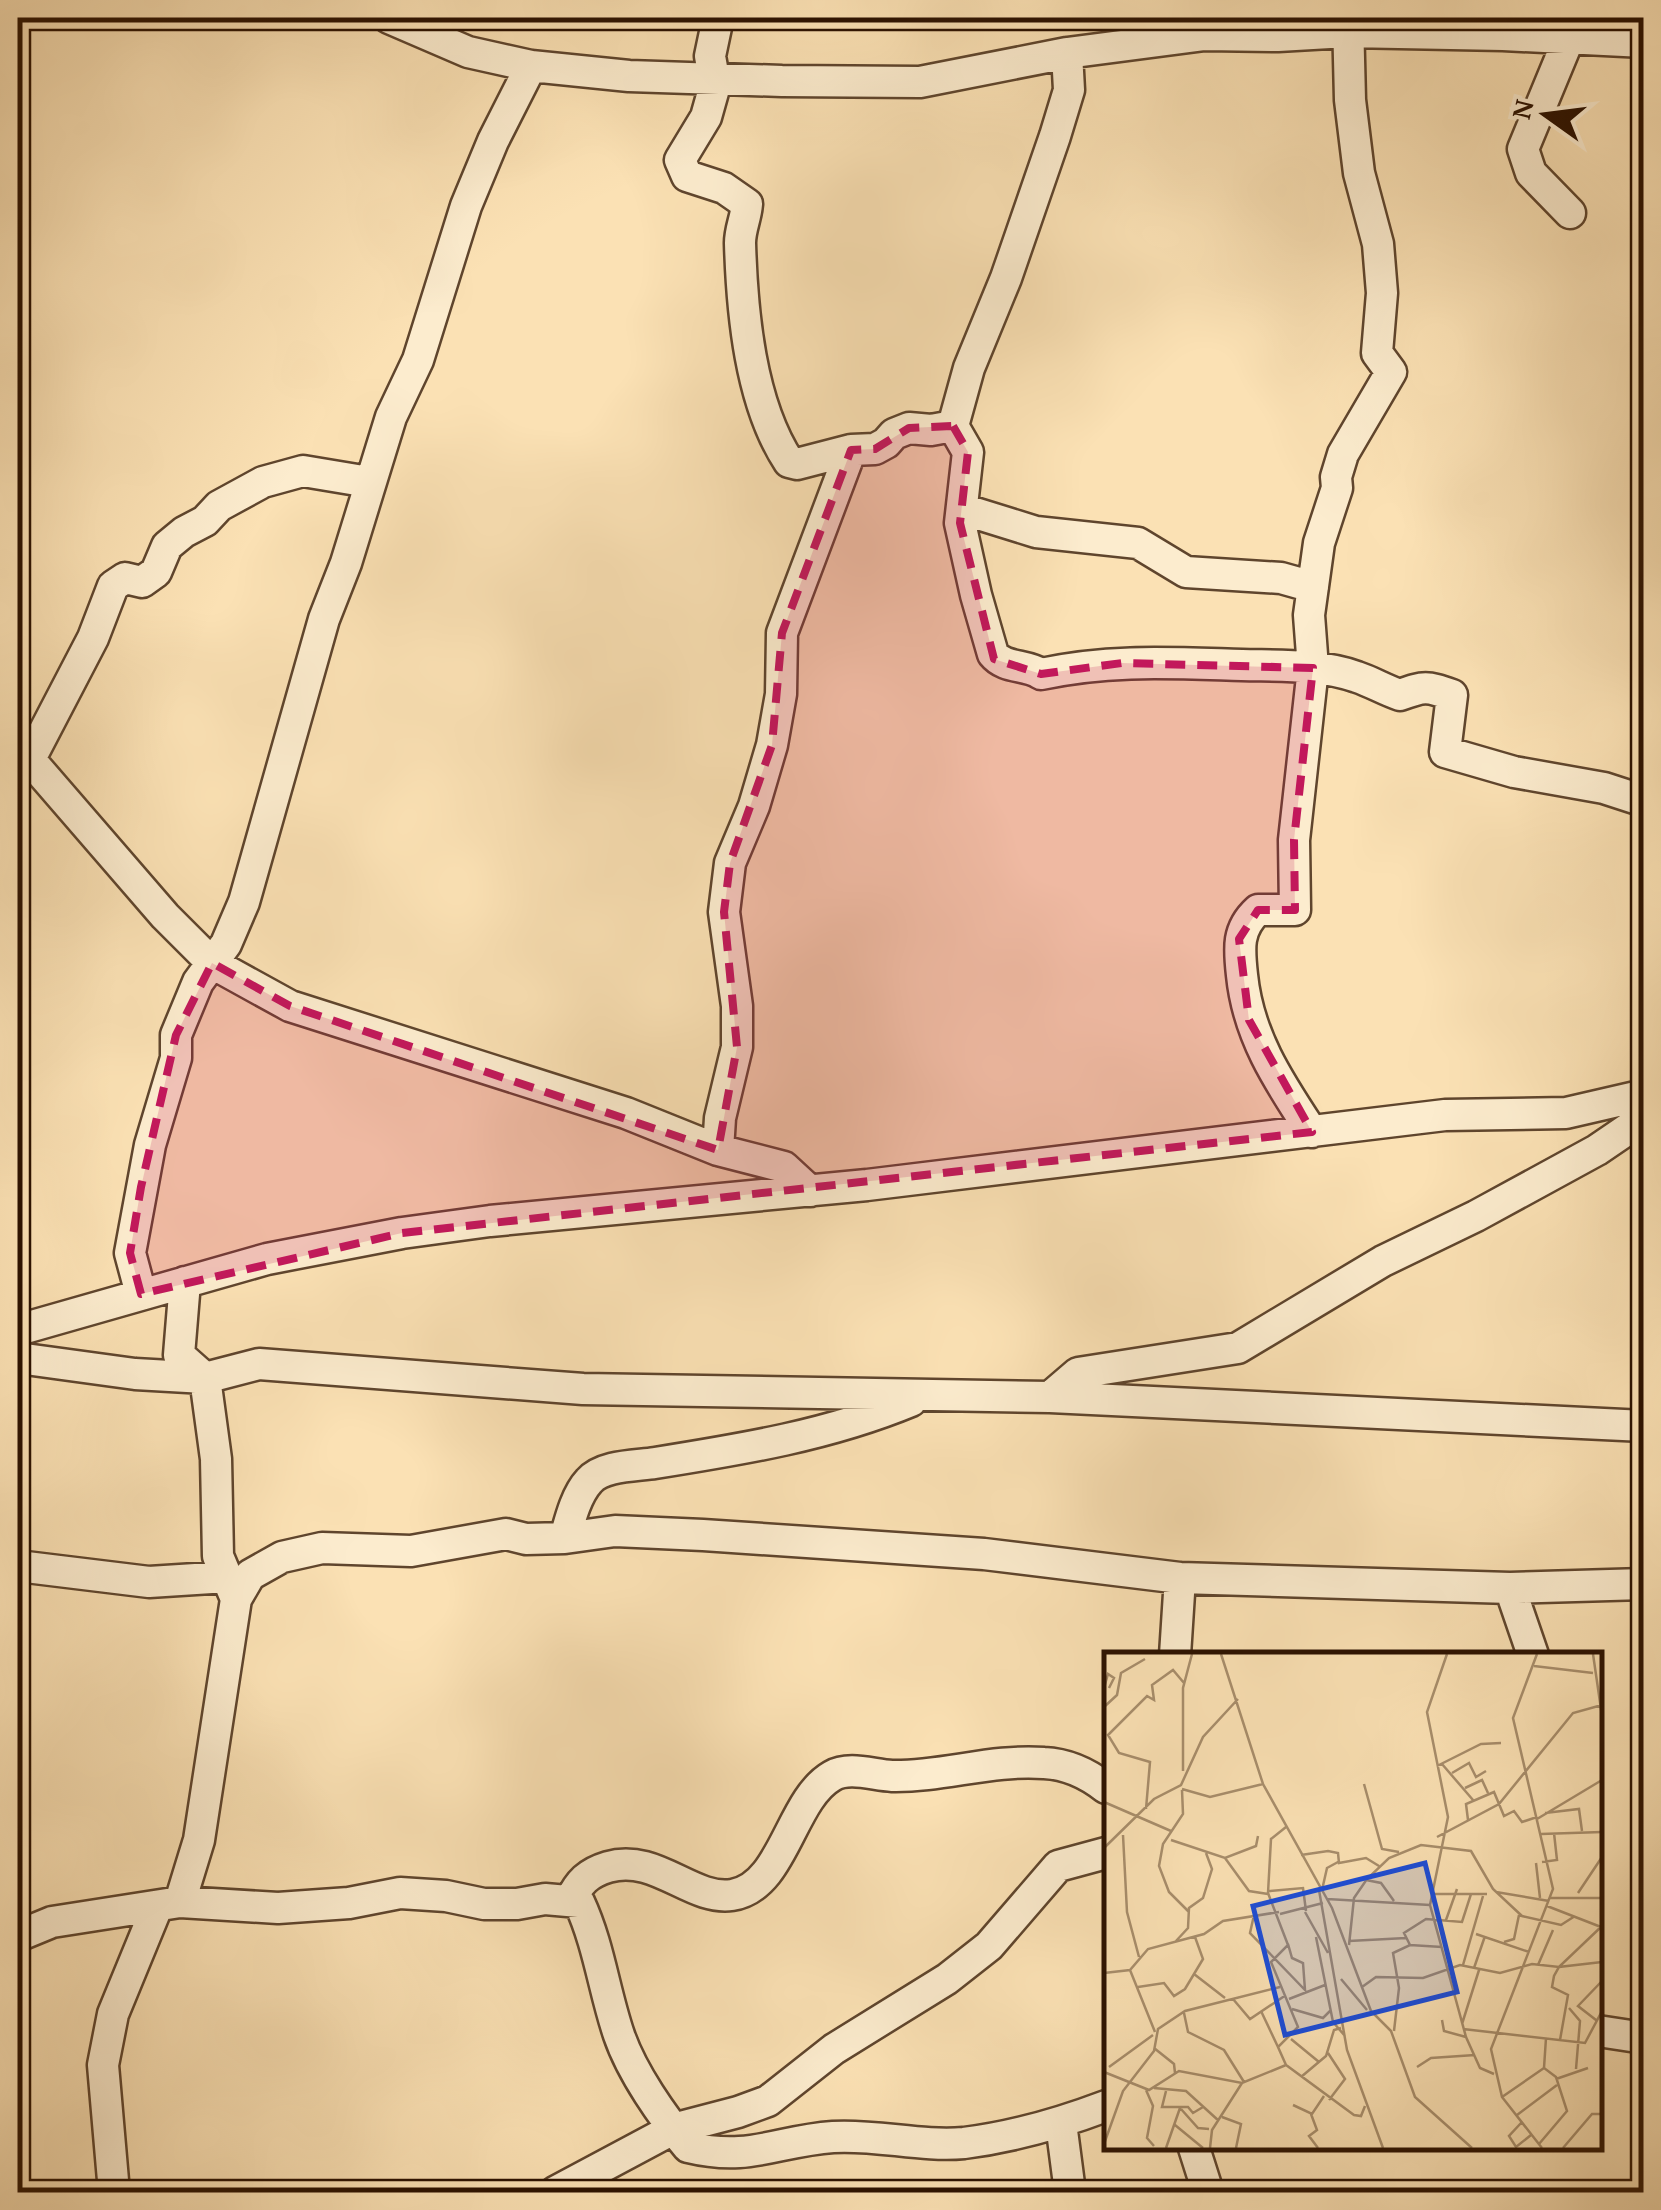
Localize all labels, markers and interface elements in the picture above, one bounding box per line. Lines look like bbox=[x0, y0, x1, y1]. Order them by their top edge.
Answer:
north arrow bbox=[1496, 65, 1596, 165]
text: N bbox=[1499, 95, 1543, 123]
inset map bbox=[1104, 1652, 1601, 2150]

